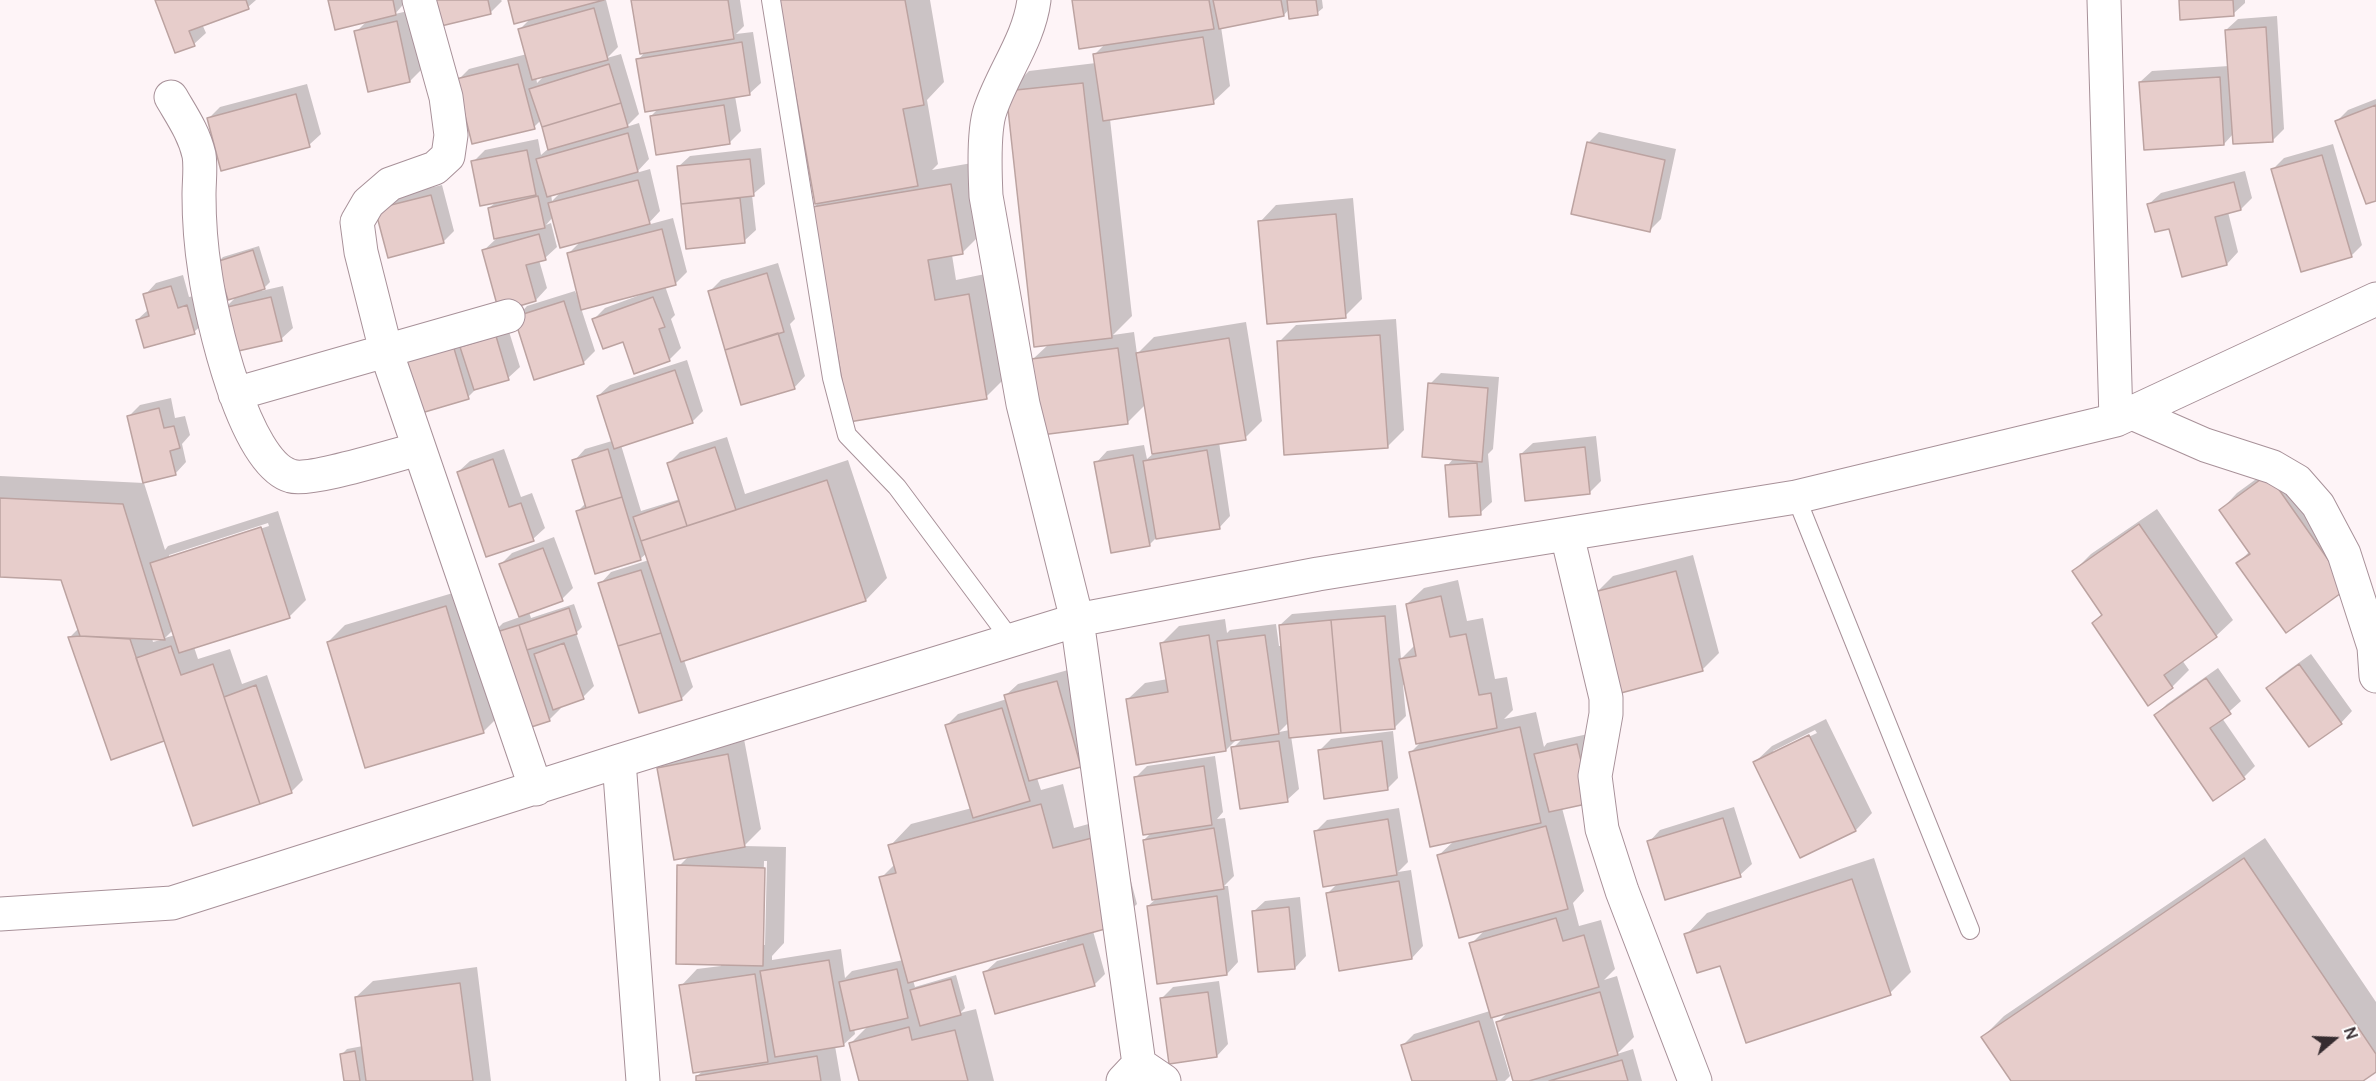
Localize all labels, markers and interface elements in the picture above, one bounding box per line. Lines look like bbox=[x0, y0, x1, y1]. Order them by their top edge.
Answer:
north arrow bbox=[2304, 1009, 2364, 1069]
text: N bbox=[2339, 1024, 2363, 1042]

